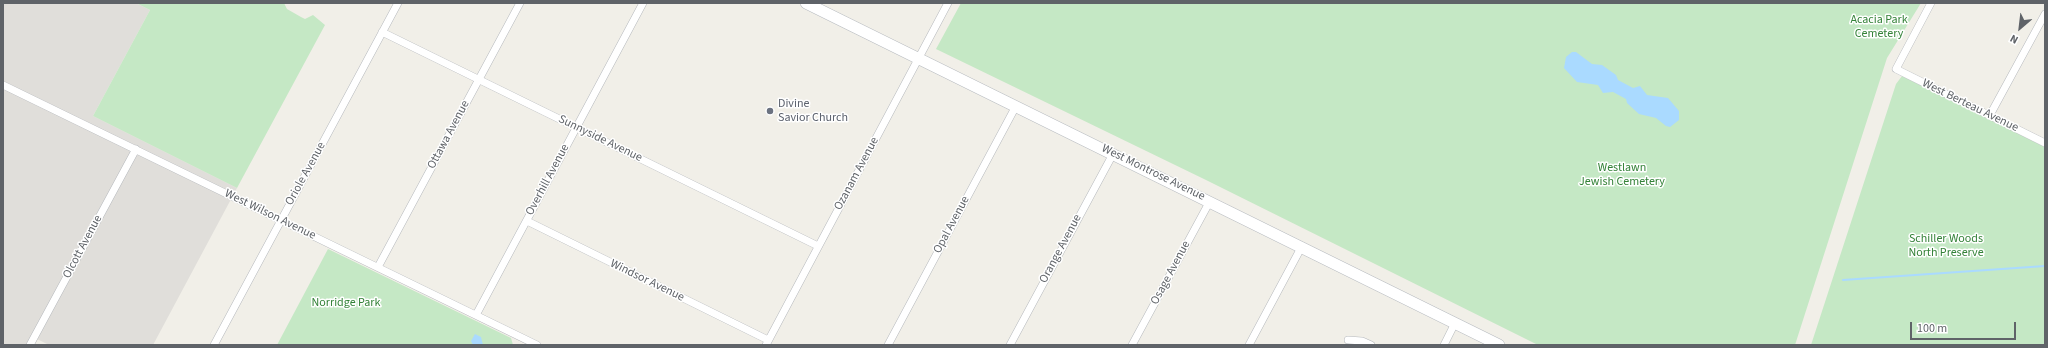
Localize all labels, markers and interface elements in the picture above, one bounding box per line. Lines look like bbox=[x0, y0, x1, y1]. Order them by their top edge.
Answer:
north arrow bbox=[2000, 8, 2040, 48]
park label: Acacia Park Cemetery bbox=[1850, 13, 1908, 41]
text: N bbox=[2007, 31, 2021, 47]
street label: West Berteau Avenue bbox=[1919, 76, 2021, 136]
place label: Divine Savior Church bbox=[778, 97, 848, 125]
street label: Ottawa Avenue bbox=[425, 98, 473, 172]
marker: Divine Savior Church bbox=[765, 106, 775, 116]
street label: Sunnyside Avenue bbox=[556, 112, 644, 166]
street label: Ozanam Avenue bbox=[832, 135, 882, 213]
street label: Oriole Avenue bbox=[283, 140, 329, 208]
street label: Overhill Avenue bbox=[523, 142, 573, 218]
street label: West Montrose Avenue bbox=[1099, 142, 1207, 204]
park label: Westlawn Jewish Cemetery bbox=[1579, 161, 1665, 189]
street label: West Wilson Avenue bbox=[222, 187, 318, 243]
street label: Opal Avenue bbox=[931, 194, 973, 256]
street label: Orange Avenue bbox=[1037, 212, 1085, 286]
street label: Olcott Avenue bbox=[60, 213, 106, 281]
park label: Schiller Woods North Preserve bbox=[1908, 232, 1984, 260]
street label: Osage Avenue bbox=[1148, 239, 1194, 307]
street label: Windsor Avenue bbox=[608, 257, 686, 305]
park label: Norridge Park bbox=[312, 296, 380, 310]
scale bar bbox=[1912, 314, 2018, 340]
text: 100 m bbox=[1917, 320, 1947, 337]

